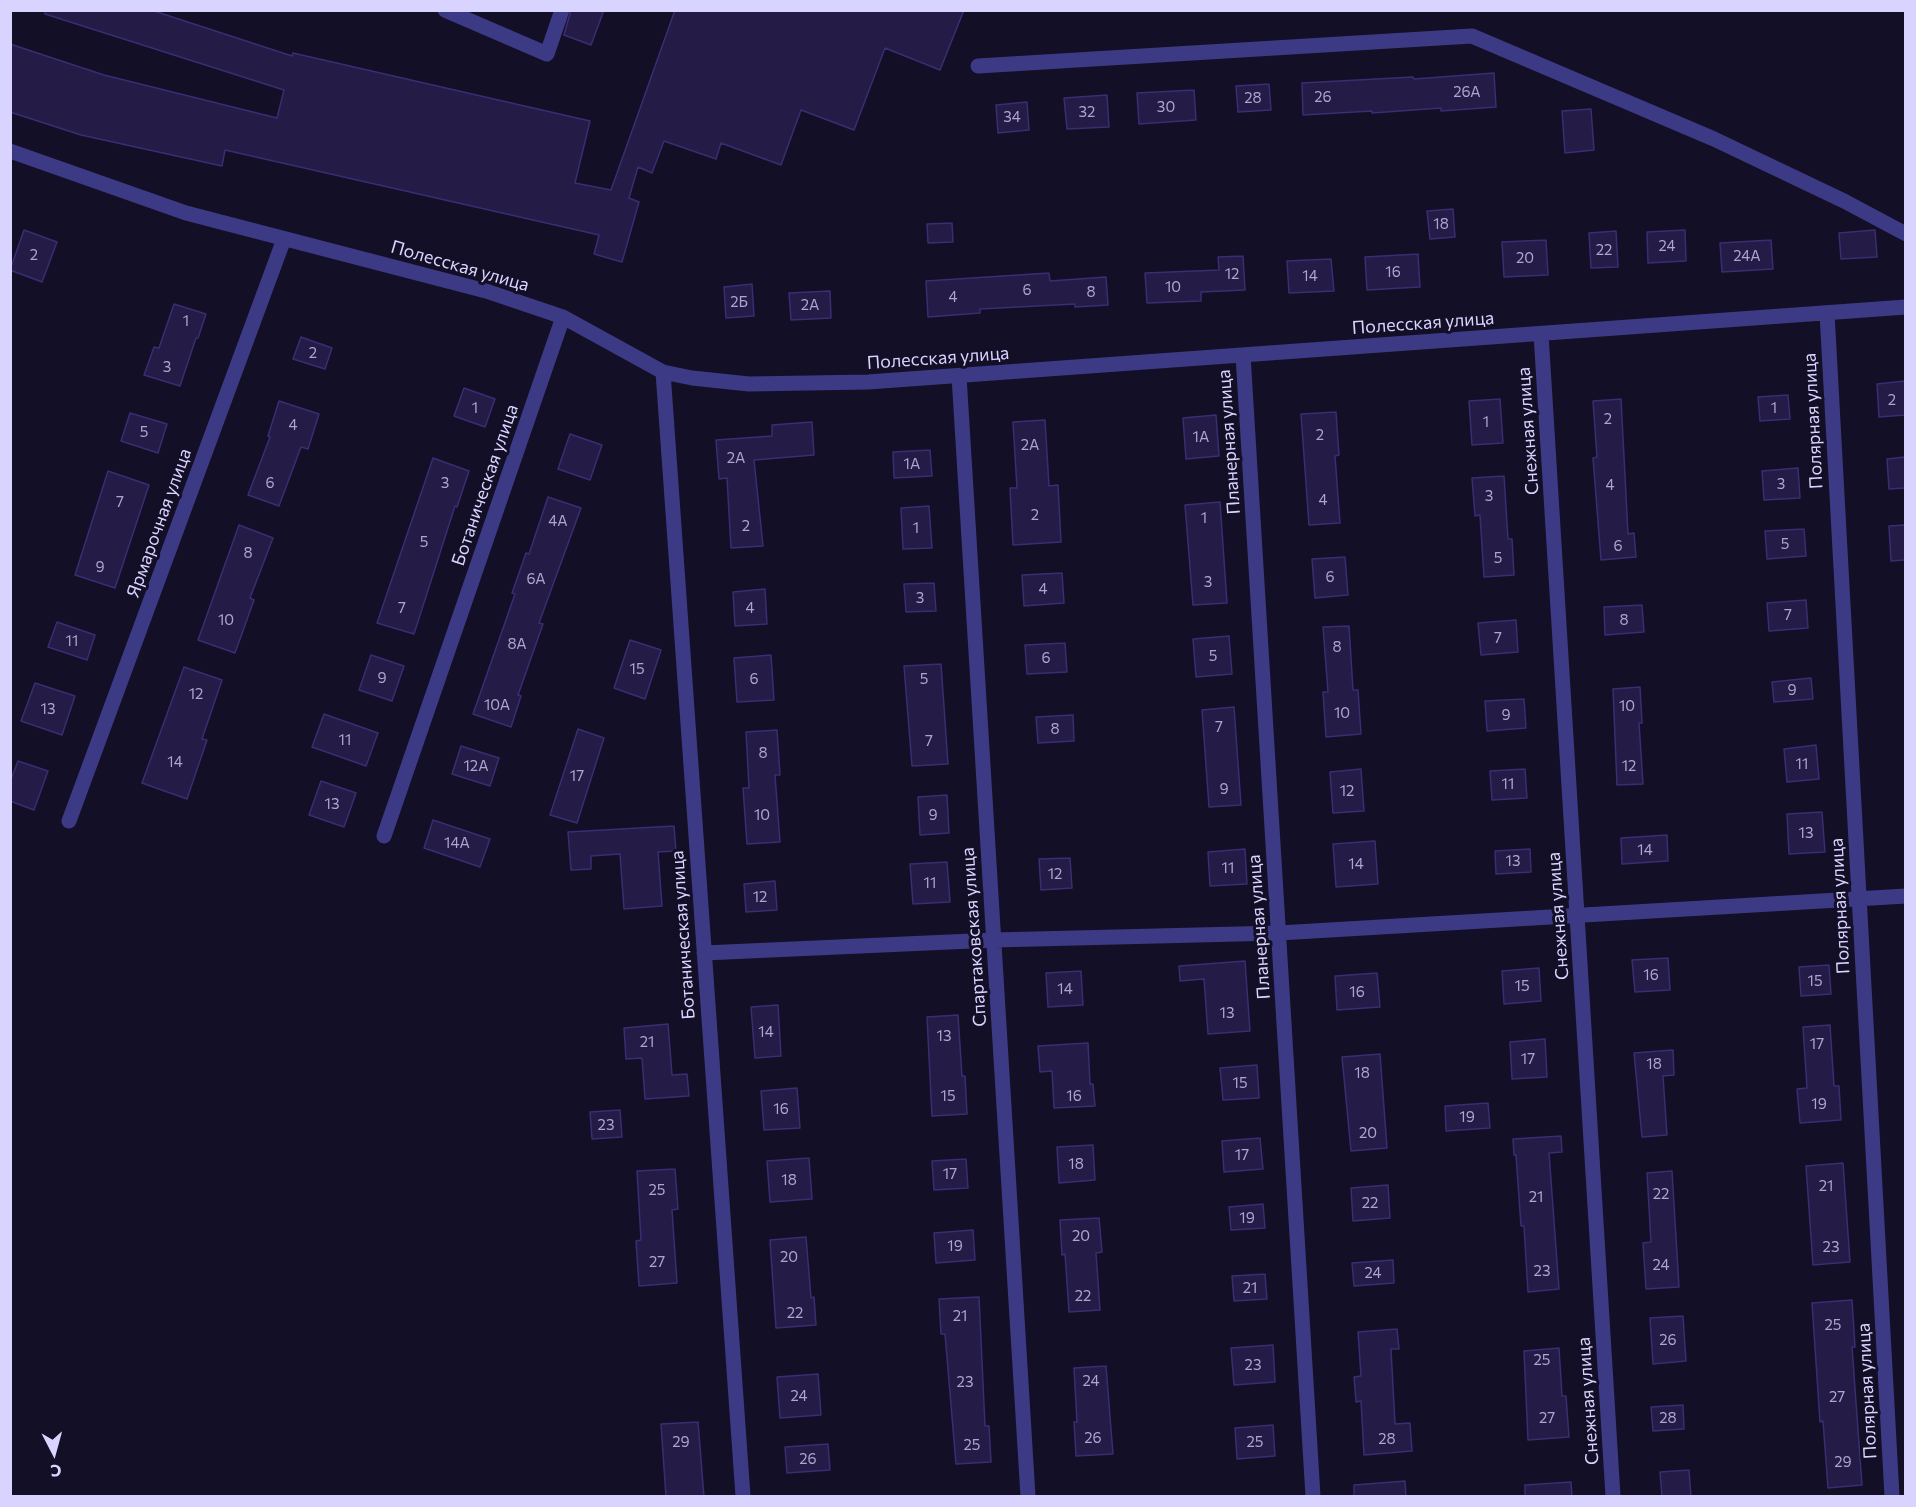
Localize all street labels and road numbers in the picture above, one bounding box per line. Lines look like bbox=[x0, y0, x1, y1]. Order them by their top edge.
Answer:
street label: Полесская улица bbox=[388, 236, 532, 296]
street label: Полесская улица bbox=[1351, 307, 1495, 339]
street label: Полесская улица bbox=[866, 342, 1010, 374]
street label: Полярная улица bbox=[1799, 352, 1827, 490]
street label: Снежная улица bbox=[1513, 366, 1543, 496]
street label: Планерная улица bbox=[1213, 369, 1245, 515]
street label: Ботаническая улица bbox=[447, 401, 523, 569]
street label: Ярмарочная улица bbox=[122, 445, 196, 601]
street label: Полярная улица bbox=[1826, 837, 1854, 975]
street label: Спартаковская улица bbox=[957, 847, 991, 1027]
street label: Ботаническая улица bbox=[666, 850, 700, 1020]
street label: Снежная улица bbox=[1543, 851, 1573, 981]
street label: Планерная улица bbox=[1243, 854, 1275, 1000]
street label: Полярная улица bbox=[1853, 1322, 1881, 1460]
street label: Снежная улица bbox=[1573, 1336, 1603, 1466]

